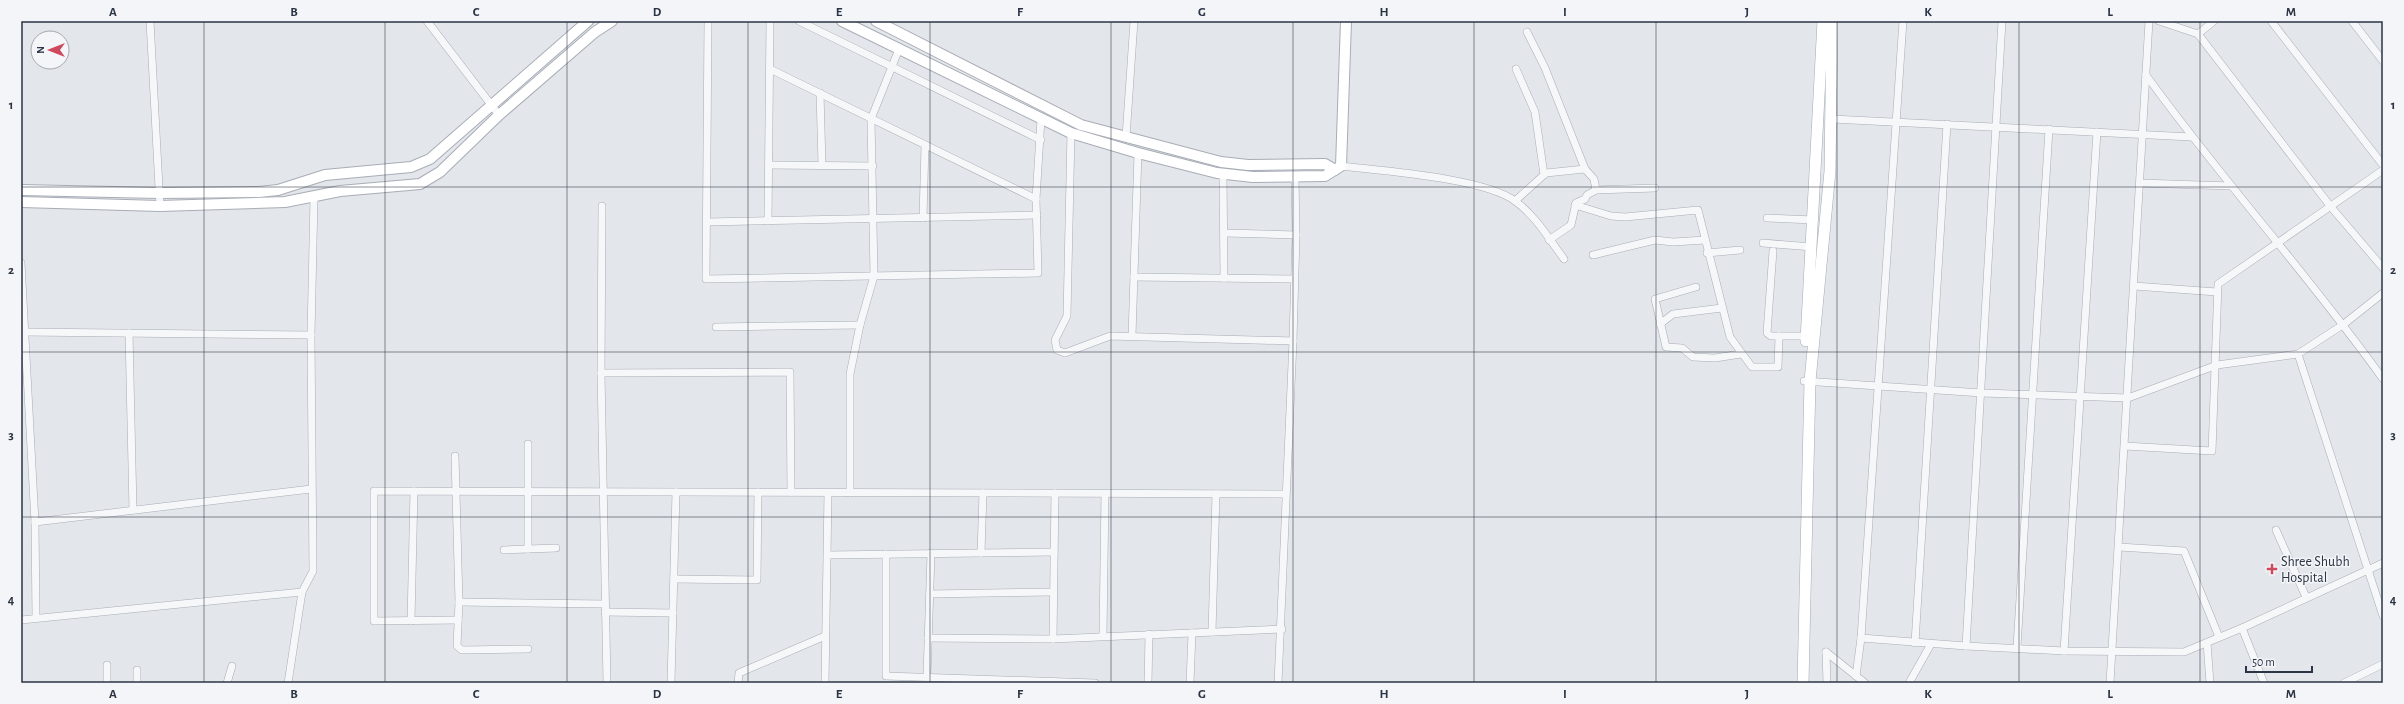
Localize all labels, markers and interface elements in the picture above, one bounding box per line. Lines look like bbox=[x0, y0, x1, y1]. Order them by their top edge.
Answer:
text: A bbox=[109, 6, 117, 19]
text: B bbox=[290, 6, 298, 19]
text: C bbox=[473, 6, 480, 19]
text: D bbox=[653, 6, 662, 19]
text: E bbox=[836, 6, 843, 19]
text: F bbox=[1017, 6, 1024, 19]
text: G bbox=[1198, 6, 1206, 19]
text: H bbox=[1379, 6, 1389, 19]
text: I bbox=[1563, 6, 1567, 19]
text: J bbox=[1745, 6, 1749, 19]
text: K bbox=[1924, 6, 1932, 19]
text: L bbox=[2107, 6, 2113, 19]
text: M bbox=[2286, 6, 2296, 19]
north arrow bbox=[30, 30, 70, 70]
text: N bbox=[35, 46, 46, 54]
text: 1 bbox=[9, 99, 13, 112]
text: 1 bbox=[2391, 99, 2395, 112]
text: 2 bbox=[8, 264, 14, 277]
text: 2 bbox=[2390, 264, 2396, 277]
text: 3 bbox=[8, 429, 14, 442]
text: 3 bbox=[2390, 429, 2396, 442]
place label: Shree Shubh Hospital bbox=[2281, 555, 2350, 585]
marker: Shree Shubh Hospital bbox=[2266, 563, 2278, 575]
text: 4 bbox=[8, 594, 15, 607]
text: 4 bbox=[2390, 594, 2397, 607]
scale bar bbox=[2246, 648, 2312, 674]
text: 50 m bbox=[2252, 656, 2275, 668]
text: A bbox=[109, 688, 117, 701]
text: B bbox=[290, 688, 298, 701]
text: C bbox=[473, 688, 480, 701]
text: D bbox=[653, 688, 662, 701]
text: E bbox=[836, 688, 843, 701]
text: F bbox=[1017, 688, 1024, 701]
text: G bbox=[1198, 688, 1206, 701]
text: H bbox=[1379, 688, 1389, 701]
text: I bbox=[1563, 688, 1567, 701]
text: J bbox=[1745, 688, 1749, 701]
text: K bbox=[1924, 688, 1932, 701]
text: L bbox=[2107, 688, 2113, 701]
text: M bbox=[2286, 688, 2296, 701]

